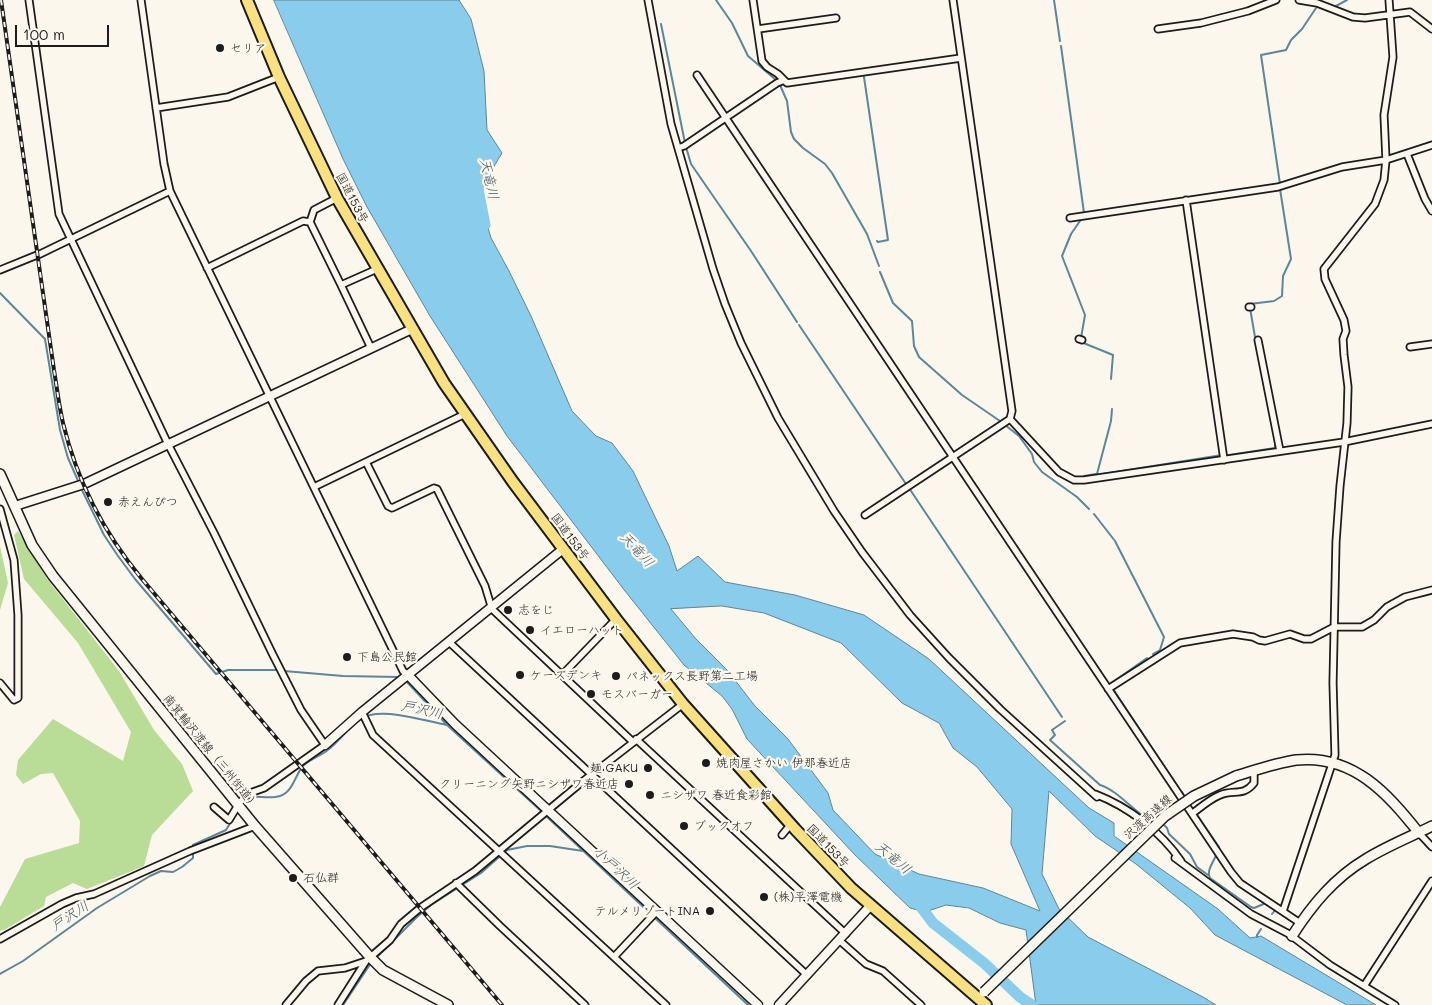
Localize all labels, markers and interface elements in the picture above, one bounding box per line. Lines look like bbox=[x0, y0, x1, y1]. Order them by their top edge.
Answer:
scale bar bbox=[18, 15, 111, 47]
text: 100 m bbox=[23, 24, 65, 44]
place label: セリア bbox=[230, 41, 266, 55]
marker: セリア bbox=[214, 42, 226, 54]
water label: 天竜川 bbox=[476, 157, 502, 201]
street label: 国道153号 bbox=[333, 170, 371, 226]
place label: 赤えんぴつ bbox=[118, 495, 178, 509]
marker: 赤えんぴつ bbox=[102, 496, 114, 508]
street label: 国道153号 bbox=[548, 511, 592, 563]
water label: 天竜川 bbox=[617, 529, 657, 571]
place label: 志をじ bbox=[518, 603, 554, 617]
marker: 志をじ bbox=[502, 604, 514, 616]
place label: イエローハット bbox=[540, 623, 624, 637]
marker: イエローハット bbox=[524, 624, 536, 636]
place label: 下島公民館 bbox=[357, 650, 417, 664]
marker: 下島公民館 bbox=[341, 651, 353, 663]
place label: ケーズデンキ bbox=[530, 668, 602, 682]
marker: ケーズデンキ bbox=[514, 669, 526, 681]
place label: パネックス長野第二工場 bbox=[626, 669, 758, 683]
marker: パネックス長野第二工場 bbox=[610, 670, 622, 682]
place label: モスバーガー bbox=[601, 687, 673, 701]
marker: モスバーガー bbox=[585, 688, 597, 700]
street label: 南箕輪沢渡線（三州街道） bbox=[160, 692, 262, 812]
water label: 戸沢川 bbox=[400, 697, 444, 723]
place label: 焼肉屋さかい 伊那春近店 bbox=[716, 756, 852, 770]
marker: 焼肉屋さかい 伊那春近店 bbox=[700, 757, 712, 769]
place label: 麺 GAKU bbox=[590, 761, 638, 775]
marker: 麺 GAKU bbox=[642, 762, 654, 774]
place label: クリーニング矢野ニシザワ春近店 bbox=[439, 777, 619, 791]
marker: クリーニング矢野ニシザワ春近店 bbox=[623, 778, 635, 790]
place label: ニシザワ 春近食彩館 bbox=[660, 788, 772, 802]
marker: ニシザワ 春近食彩館 bbox=[644, 789, 656, 801]
street label: 沢渡高遠線 bbox=[1121, 792, 1175, 842]
place label: ブックオフ bbox=[694, 819, 754, 833]
marker: ブックオフ bbox=[678, 820, 690, 832]
street label: 国道153号 bbox=[804, 821, 852, 871]
water label: 天竜川 bbox=[872, 838, 914, 878]
water label: 小戸沢川 bbox=[590, 843, 642, 893]
place label: 石仏群 bbox=[303, 871, 339, 885]
marker: 石仏群 bbox=[287, 872, 299, 884]
place label: (株)平澤電機 bbox=[774, 890, 842, 904]
marker: (株)平澤電機 bbox=[758, 891, 770, 903]
water label: 戸沢川 bbox=[48, 898, 92, 934]
place label: テルメリゾートINA bbox=[595, 904, 700, 918]
marker: テルメリゾートINA bbox=[704, 905, 716, 917]

